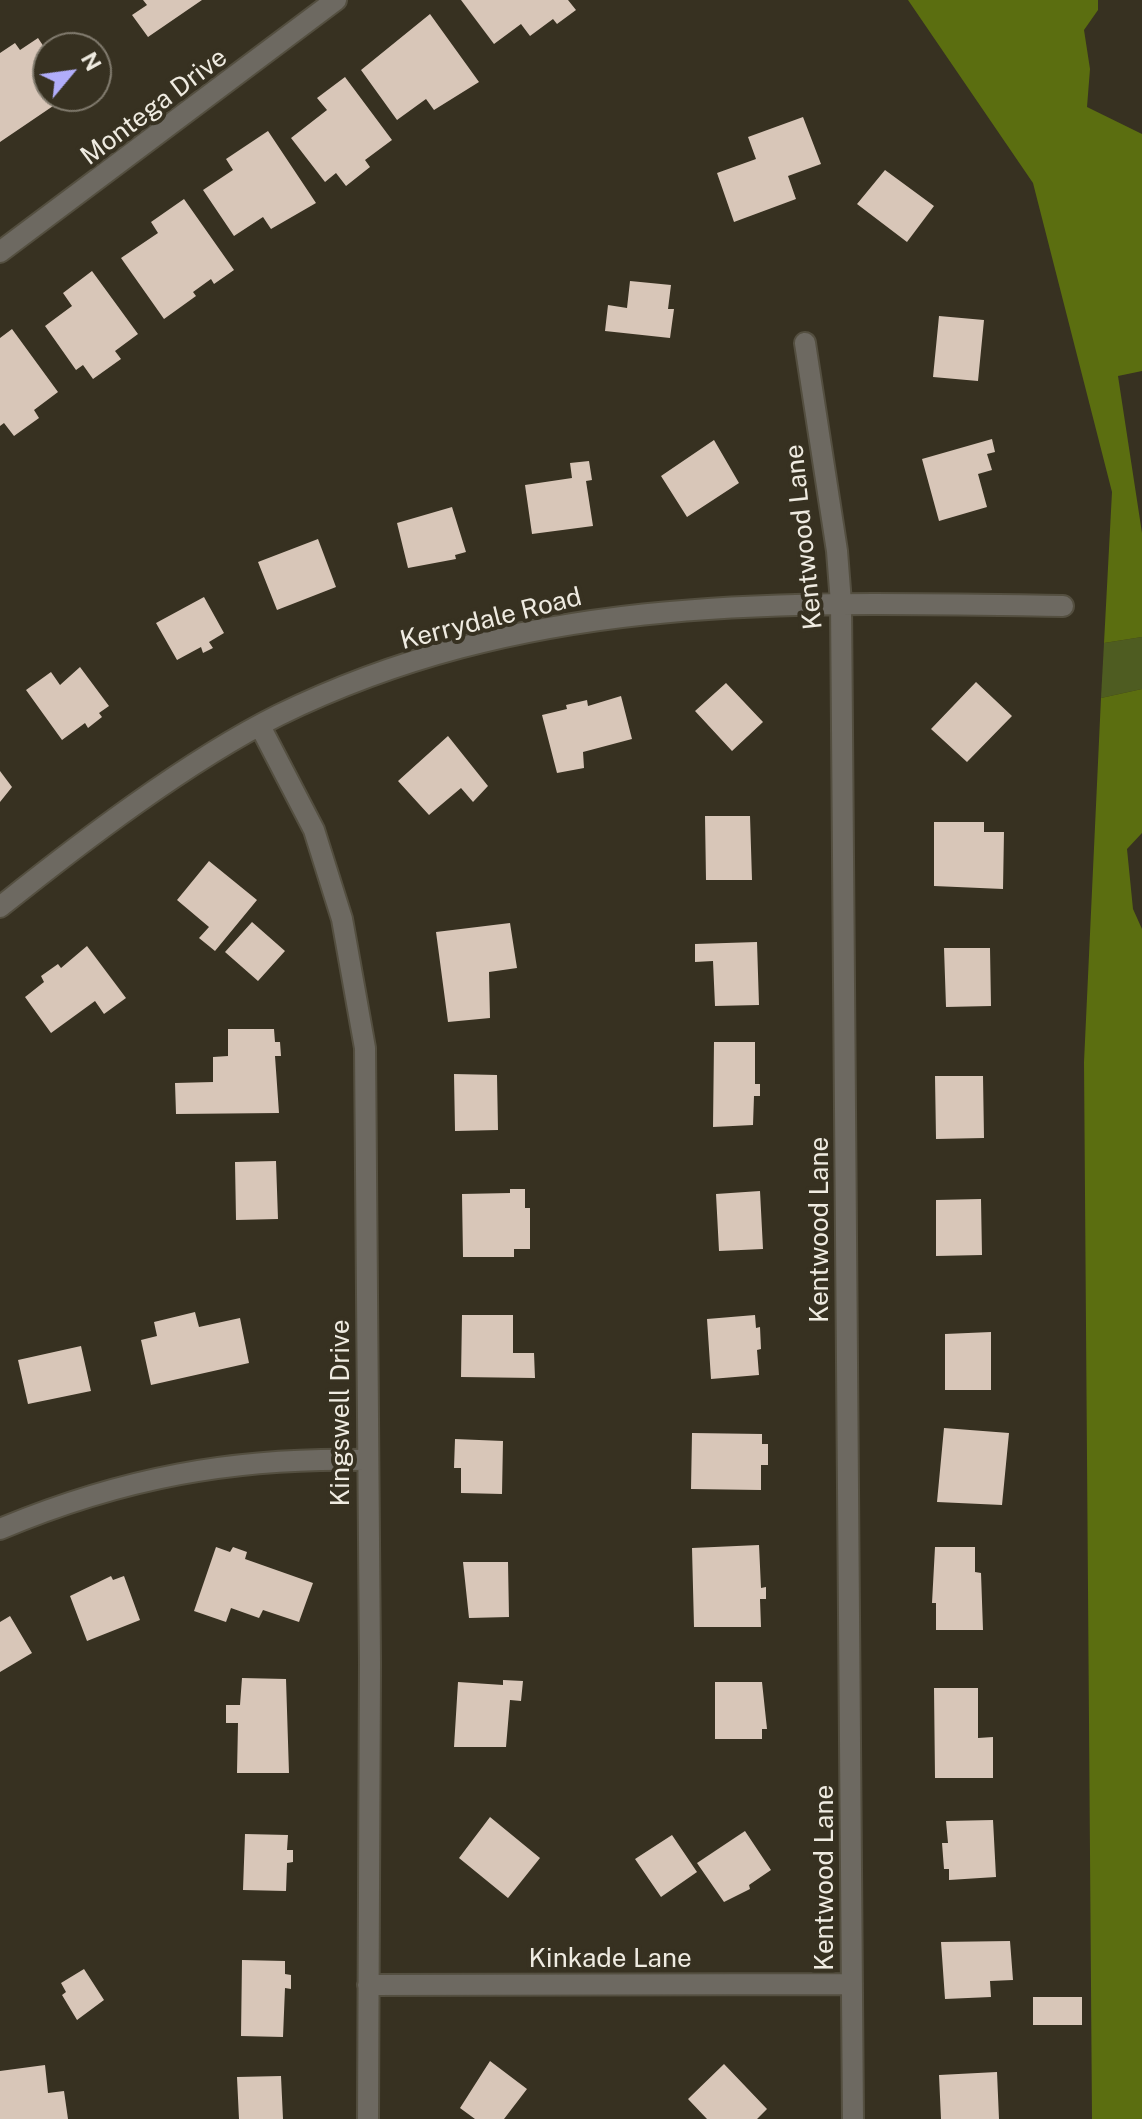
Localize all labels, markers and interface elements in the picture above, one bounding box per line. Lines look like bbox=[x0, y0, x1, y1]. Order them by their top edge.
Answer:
north arrow bbox=[32, 32, 112, 112]
street label: Montega Drive bbox=[75, 42, 233, 172]
text: N bbox=[76, 48, 107, 75]
street label: Kentwood Lane bbox=[779, 443, 829, 631]
street label: Kerrydale Road bbox=[397, 581, 585, 657]
street label: Kentwood Lane bbox=[804, 1137, 836, 1323]
street label: Kingswell Drive bbox=[325, 1320, 357, 1506]
street label: Kentwood Lane bbox=[809, 1785, 841, 1971]
street label: Kinkade Lane bbox=[528, 1943, 692, 1975]

